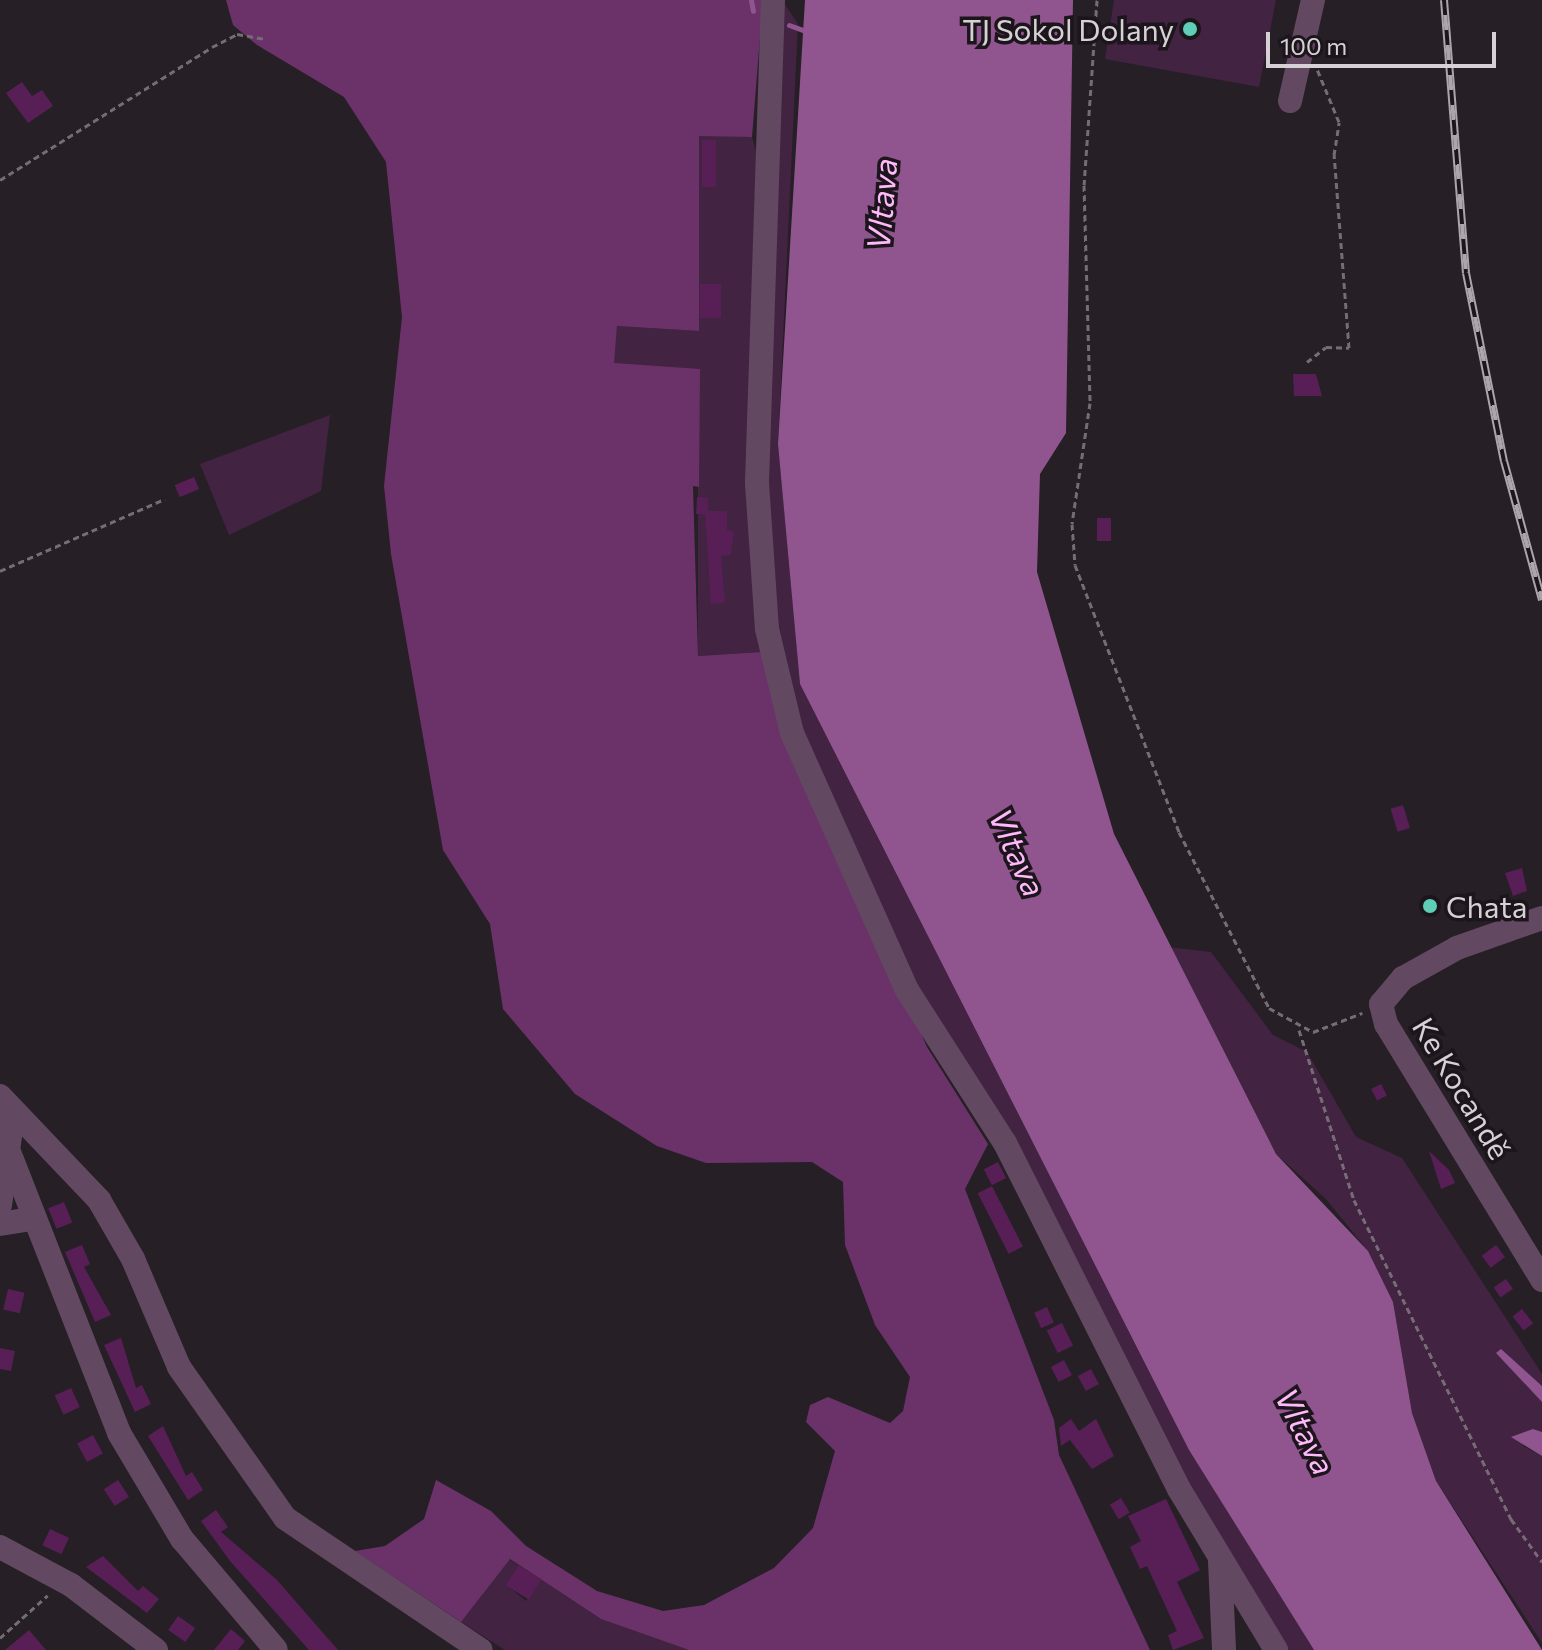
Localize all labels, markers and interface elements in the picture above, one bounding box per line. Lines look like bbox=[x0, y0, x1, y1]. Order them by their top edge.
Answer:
place label: TJ Sokol Dolany bbox=[962, 11, 1174, 47]
scale bar bbox=[1270, 16, 1500, 66]
marker: TJ Sokol Dolany bbox=[1181, 20, 1199, 38]
text: 100 m bbox=[1280, 31, 1347, 60]
water label: Vltava bbox=[858, 156, 904, 252]
water label: Vltava bbox=[982, 802, 1054, 902]
place label: Chata bbox=[1446, 888, 1527, 924]
marker: Chata bbox=[1421, 897, 1439, 915]
street label: Ke Kocandě bbox=[1406, 1011, 1518, 1165]
water label: Vltava bbox=[1268, 1381, 1344, 1481]

